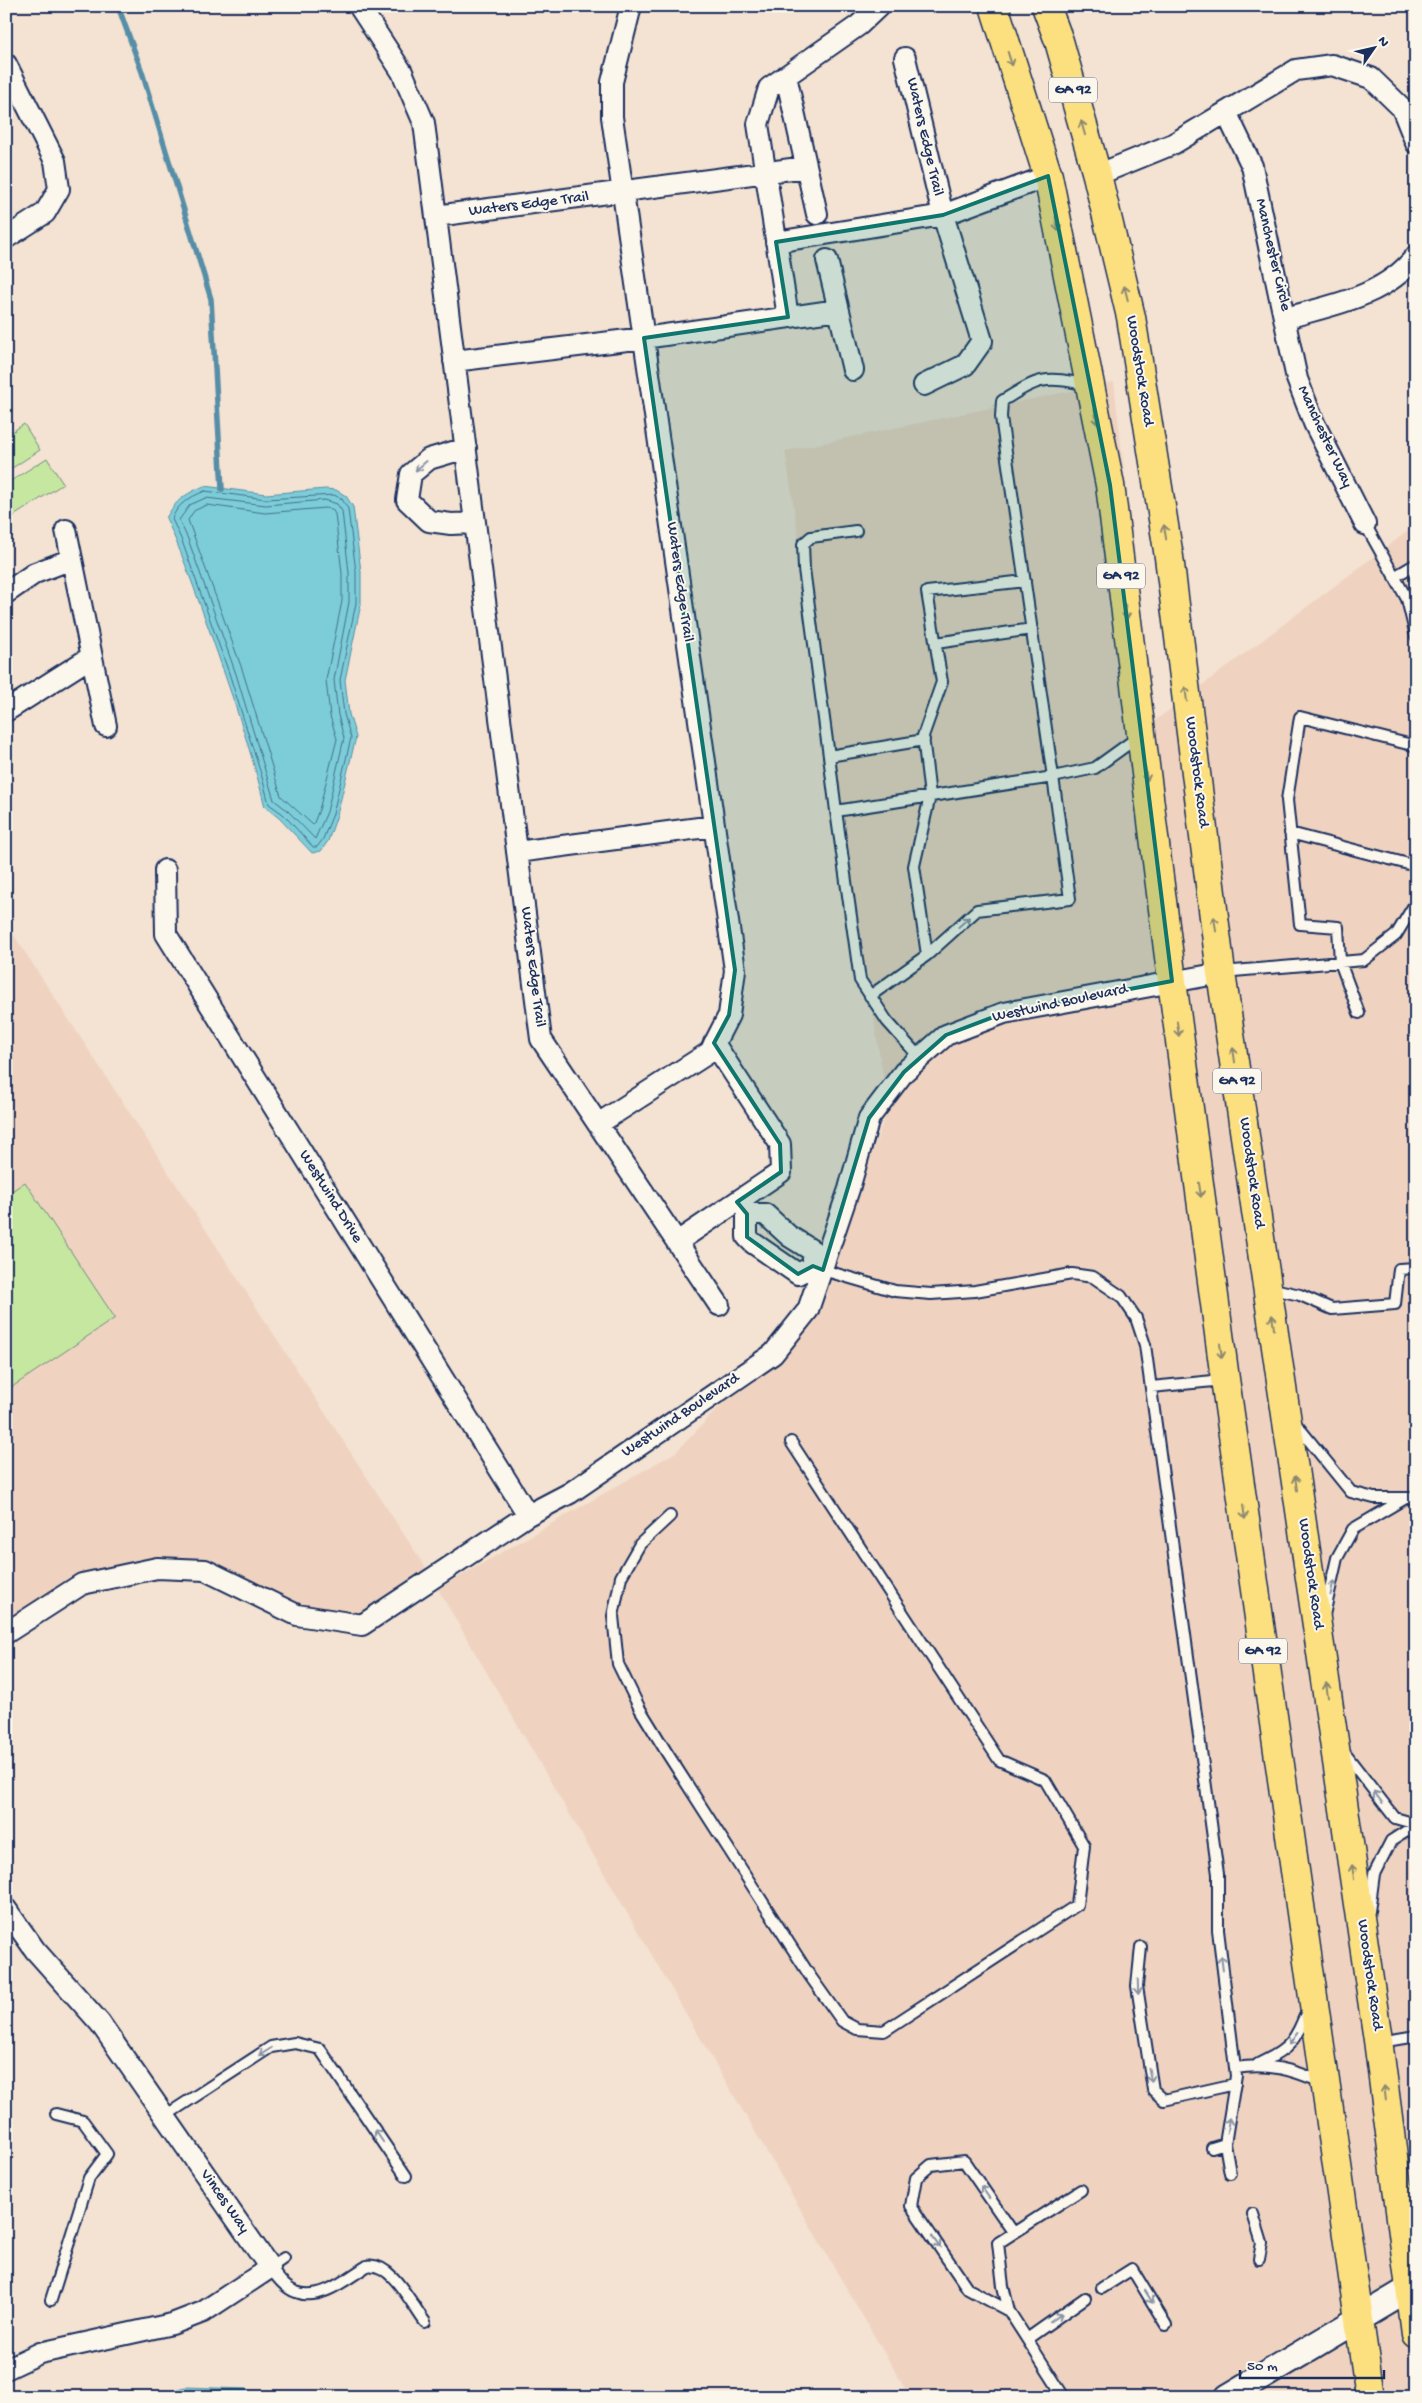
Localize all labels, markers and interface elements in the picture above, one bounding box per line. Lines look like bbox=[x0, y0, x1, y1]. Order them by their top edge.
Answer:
north arrow bbox=[1350, 22, 1400, 72]
text: N bbox=[1373, 34, 1392, 51]
one-way arrow bbox=[1006, 50, 1016, 66]
street label: Waters Edge Trail bbox=[901, 76, 947, 198]
road number: GA 92 bbox=[1049, 78, 1097, 102]
one-way arrow bbox=[1078, 120, 1088, 136]
street label: Waters Edge Trail bbox=[468, 188, 590, 222]
street label: Manchester Circle bbox=[1250, 197, 1294, 314]
one-way arrow bbox=[1053, 215, 1063, 231]
one-way arrow bbox=[1120, 285, 1130, 301]
street label: Woodstock Road bbox=[1121, 314, 1157, 429]
street label: Manchester Way bbox=[1292, 383, 1356, 491]
one-way arrow bbox=[1092, 409, 1101, 425]
one-way arrow bbox=[415, 460, 428, 471]
street label: Waters Edge Trail bbox=[661, 521, 697, 643]
one-way arrow bbox=[1159, 525, 1169, 541]
road number: GA 92 bbox=[1097, 564, 1145, 588]
one-way arrow bbox=[1121, 604, 1131, 620]
one-way arrow bbox=[1181, 686, 1191, 702]
street label: Woodstock Road bbox=[1180, 715, 1212, 830]
one-way arrow bbox=[1141, 765, 1151, 781]
street label: Waters Edge Trail bbox=[515, 906, 549, 1028]
one-way arrow bbox=[957, 916, 970, 928]
one-way arrow bbox=[1210, 917, 1220, 933]
street label: Westwind Boulevard bbox=[991, 980, 1131, 1028]
one-way arrow bbox=[1173, 1021, 1183, 1037]
one-way arrow bbox=[1228, 1048, 1238, 1064]
road number: GA 92 bbox=[1213, 1068, 1261, 1094]
street label: Woodstock Road bbox=[1234, 1116, 1268, 1231]
street label: Westwind Drive bbox=[294, 1147, 366, 1248]
one-way arrow bbox=[1195, 1182, 1205, 1198]
one-way arrow bbox=[1267, 1314, 1277, 1330]
one-way arrow bbox=[1216, 1343, 1226, 1359]
street label: Westwind Boulevard bbox=[619, 1369, 745, 1462]
one-way arrow bbox=[1291, 1475, 1301, 1491]
one-way arrow bbox=[1239, 1504, 1249, 1520]
street label: Woodstock Road bbox=[1293, 1517, 1327, 1632]
one-way arrow bbox=[1327, 1581, 1337, 1597]
road number: GA 92 bbox=[1239, 1638, 1287, 1664]
one-way arrow bbox=[1321, 1682, 1331, 1698]
one-way arrow bbox=[1373, 1790, 1384, 1803]
one-way arrow bbox=[1348, 1865, 1358, 1881]
street label: Woodstock Road bbox=[1352, 1918, 1386, 2033]
one-way arrow bbox=[1217, 1956, 1227, 1972]
one-way arrow bbox=[1134, 1979, 1143, 1995]
one-way arrow bbox=[1288, 2032, 1298, 2046]
one-way arrow bbox=[258, 2047, 272, 2057]
one-way arrow bbox=[1146, 2067, 1155, 2083]
one-way arrow bbox=[1380, 2085, 1390, 2101]
one-way arrow bbox=[1224, 2117, 1234, 2133]
one-way arrow bbox=[373, 2129, 383, 2143]
street label: Vinces Way bbox=[195, 2166, 253, 2238]
one-way arrow bbox=[980, 2185, 990, 2199]
one-way arrow bbox=[931, 2234, 941, 2248]
one-way arrow bbox=[1143, 2290, 1154, 2304]
one-way arrow bbox=[1049, 2313, 1063, 2323]
scale bar bbox=[1240, 2348, 1383, 2380]
text: 50 m bbox=[1247, 2358, 1278, 2376]

